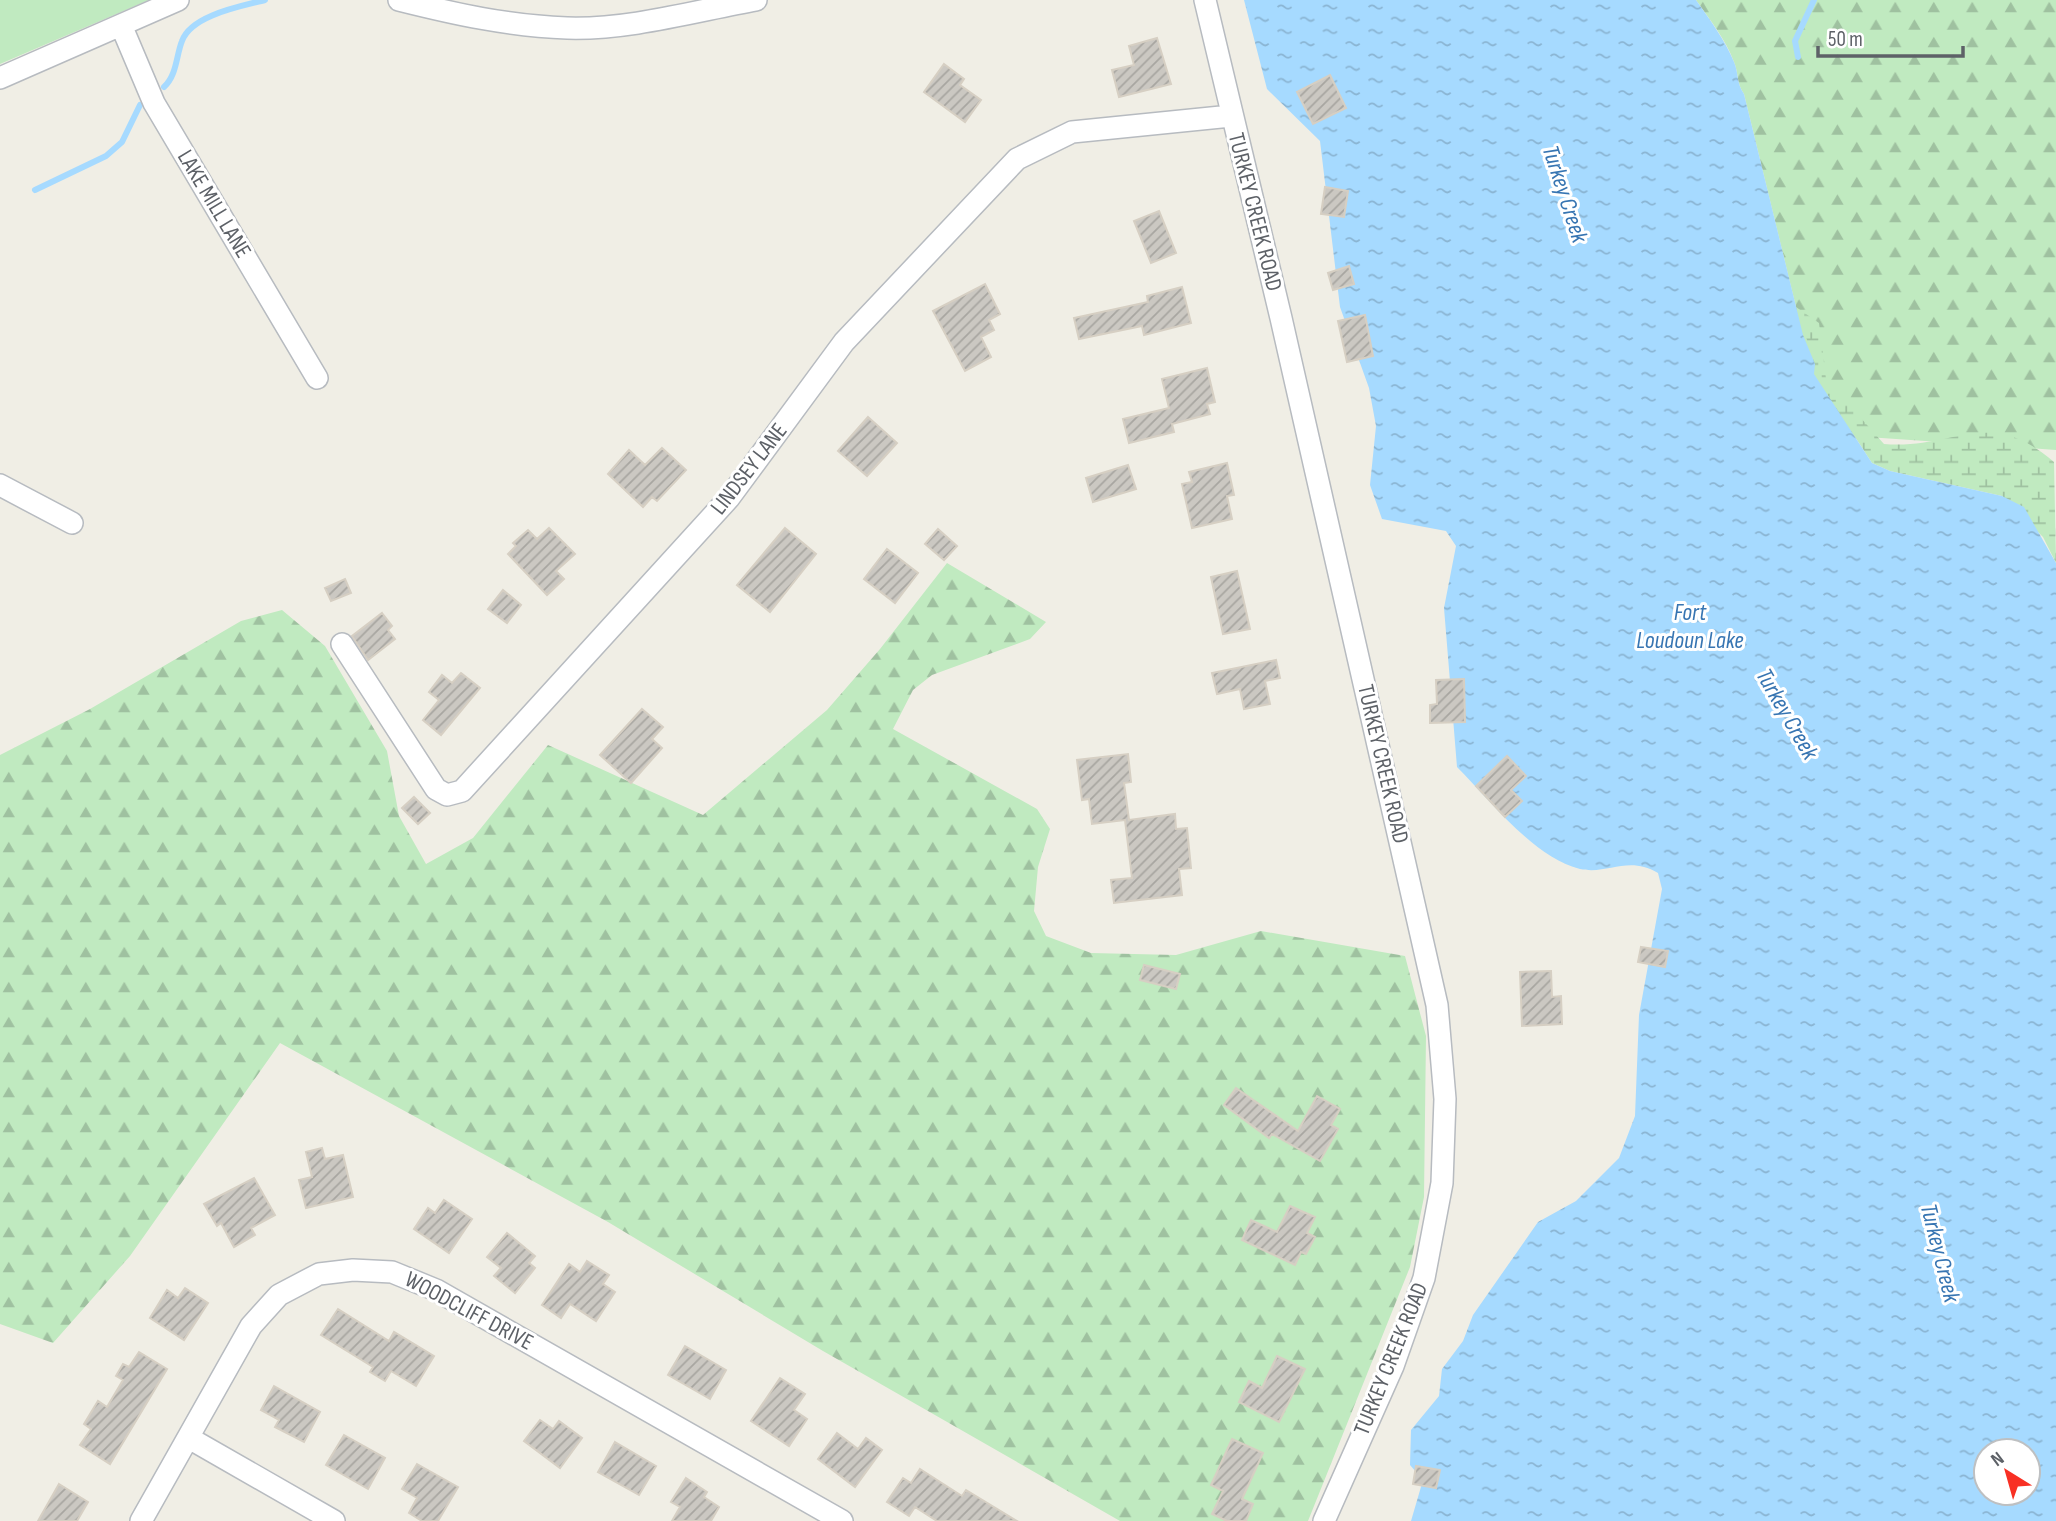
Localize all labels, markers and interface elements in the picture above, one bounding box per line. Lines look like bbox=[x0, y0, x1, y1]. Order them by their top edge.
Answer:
scale bar bbox=[1818, 14, 1963, 58]
text: 50 m bbox=[1828, 27, 1863, 52]
street label: TURKEY CREEK ROAD bbox=[1222, 130, 1288, 294]
water label: Turkey Creek bbox=[1536, 142, 1595, 247]
street label: LAKE MILL LANE bbox=[171, 145, 257, 263]
street label: LINDSEY LANE bbox=[705, 418, 793, 520]
water label: Fort Loudoun Lake bbox=[1636, 598, 1744, 655]
water label: Turkey Creek bbox=[1749, 663, 1825, 766]
street label: TURKEY CREEK ROAD bbox=[1351, 682, 1415, 846]
water label: Turkey Creek bbox=[1914, 1201, 1966, 1306]
street label: WOODCLIFF DRIVE bbox=[400, 1265, 538, 1357]
street label: TURKEY CREEK ROAD bbox=[1348, 1279, 1434, 1439]
north arrow bbox=[1972, 1437, 2042, 1507]
text: N bbox=[1987, 1447, 2009, 1472]

